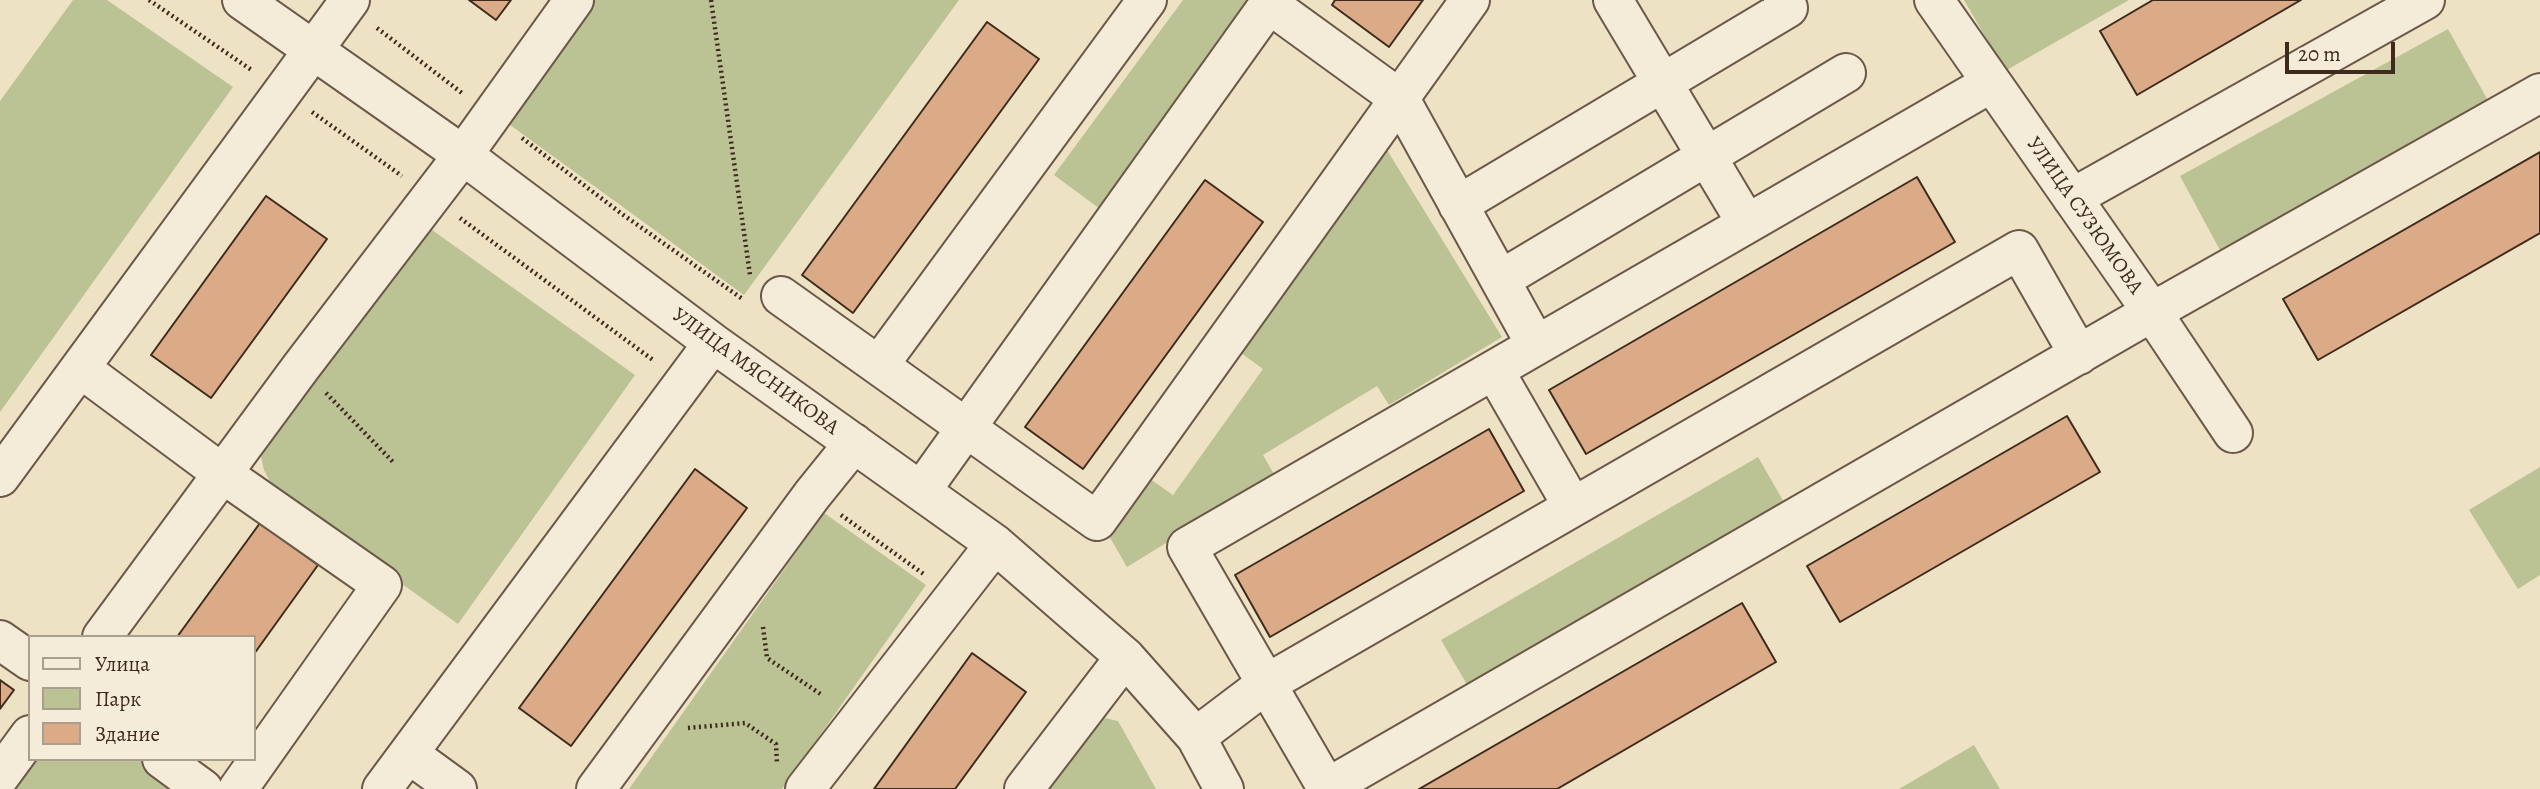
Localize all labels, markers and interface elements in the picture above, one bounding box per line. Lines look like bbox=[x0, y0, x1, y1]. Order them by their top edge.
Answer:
scale bar bbox=[2288, 28, 2398, 72]
text: 20 m bbox=[2298, 40, 2341, 68]
street label: УЛИЦА СУЗЮМОВА bbox=[2020, 133, 2148, 299]
street label: УЛИЦА МЯСНИКОВА bbox=[667, 303, 843, 441]
legend bbox=[28, 635, 256, 761]
text: Улица bbox=[95, 650, 150, 678]
text: Парк bbox=[95, 685, 141, 713]
text: Здание bbox=[95, 720, 160, 748]

